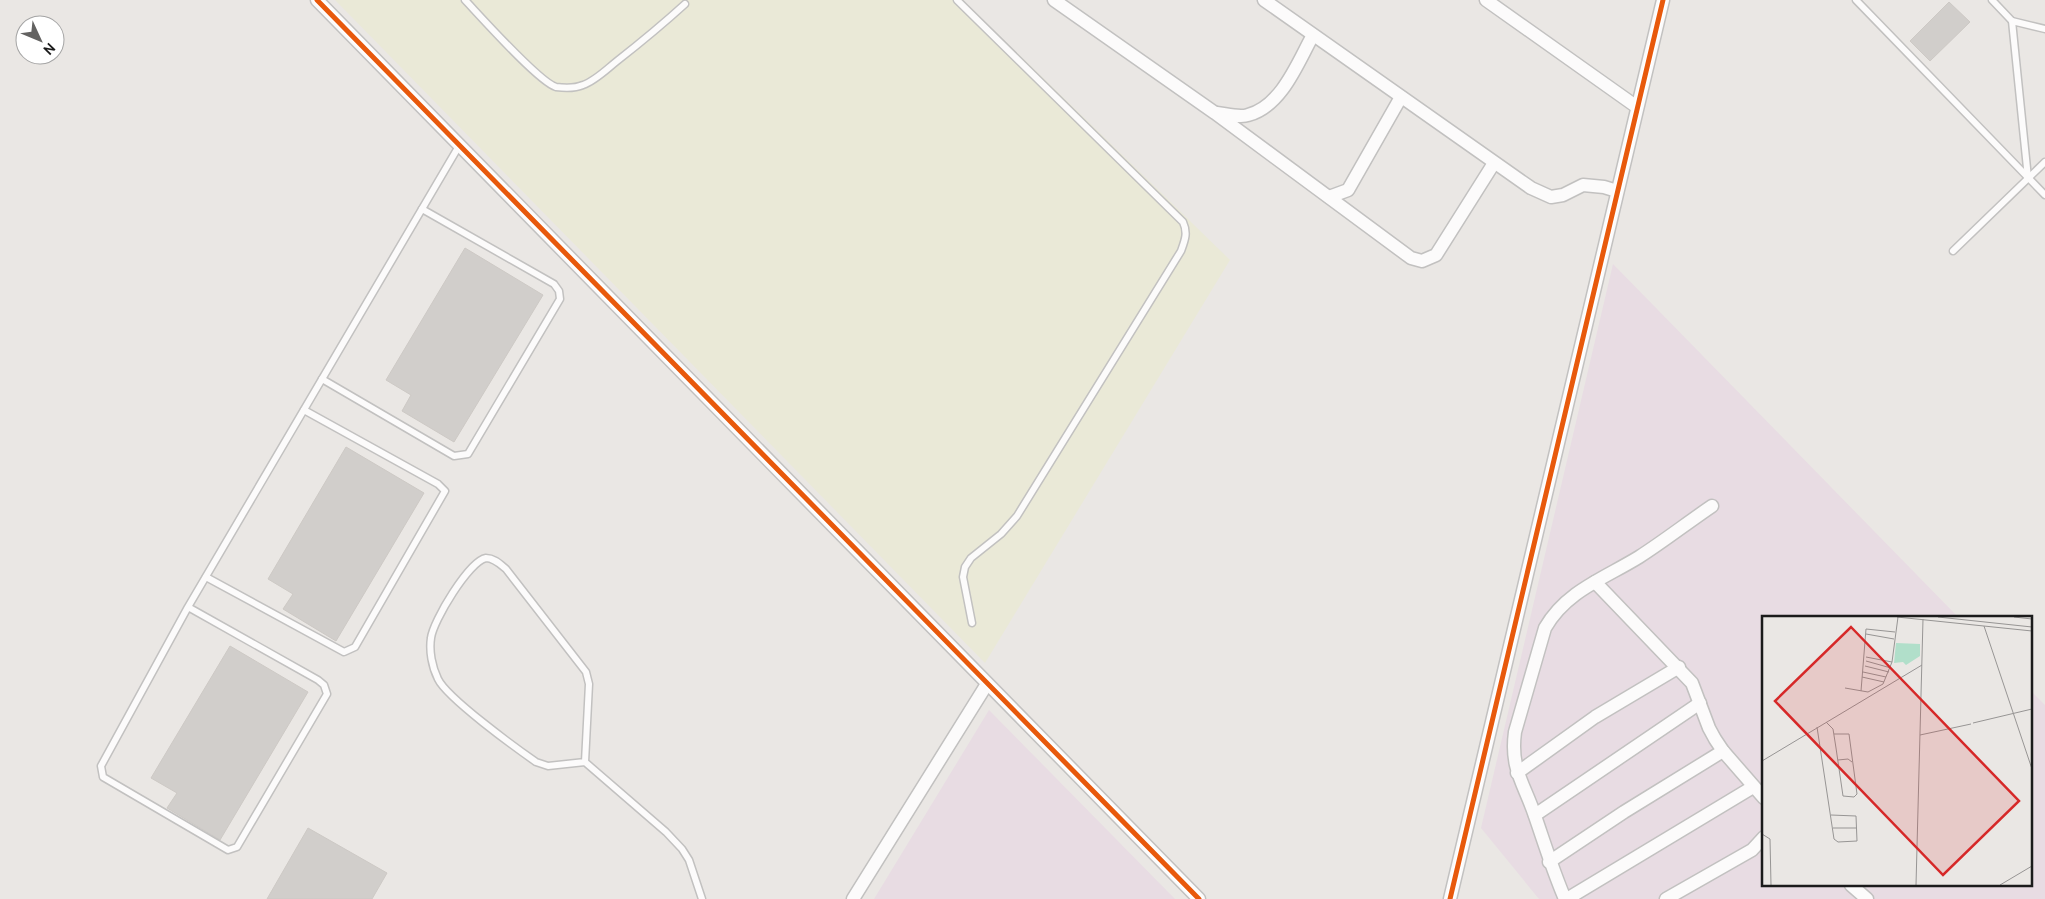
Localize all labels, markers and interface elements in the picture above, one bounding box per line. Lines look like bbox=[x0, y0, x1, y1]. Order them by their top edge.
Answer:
north arrow bbox=[15, 15, 65, 65]
text: N bbox=[39, 39, 59, 59]
inset map bbox=[1762, 616, 2032, 886]

